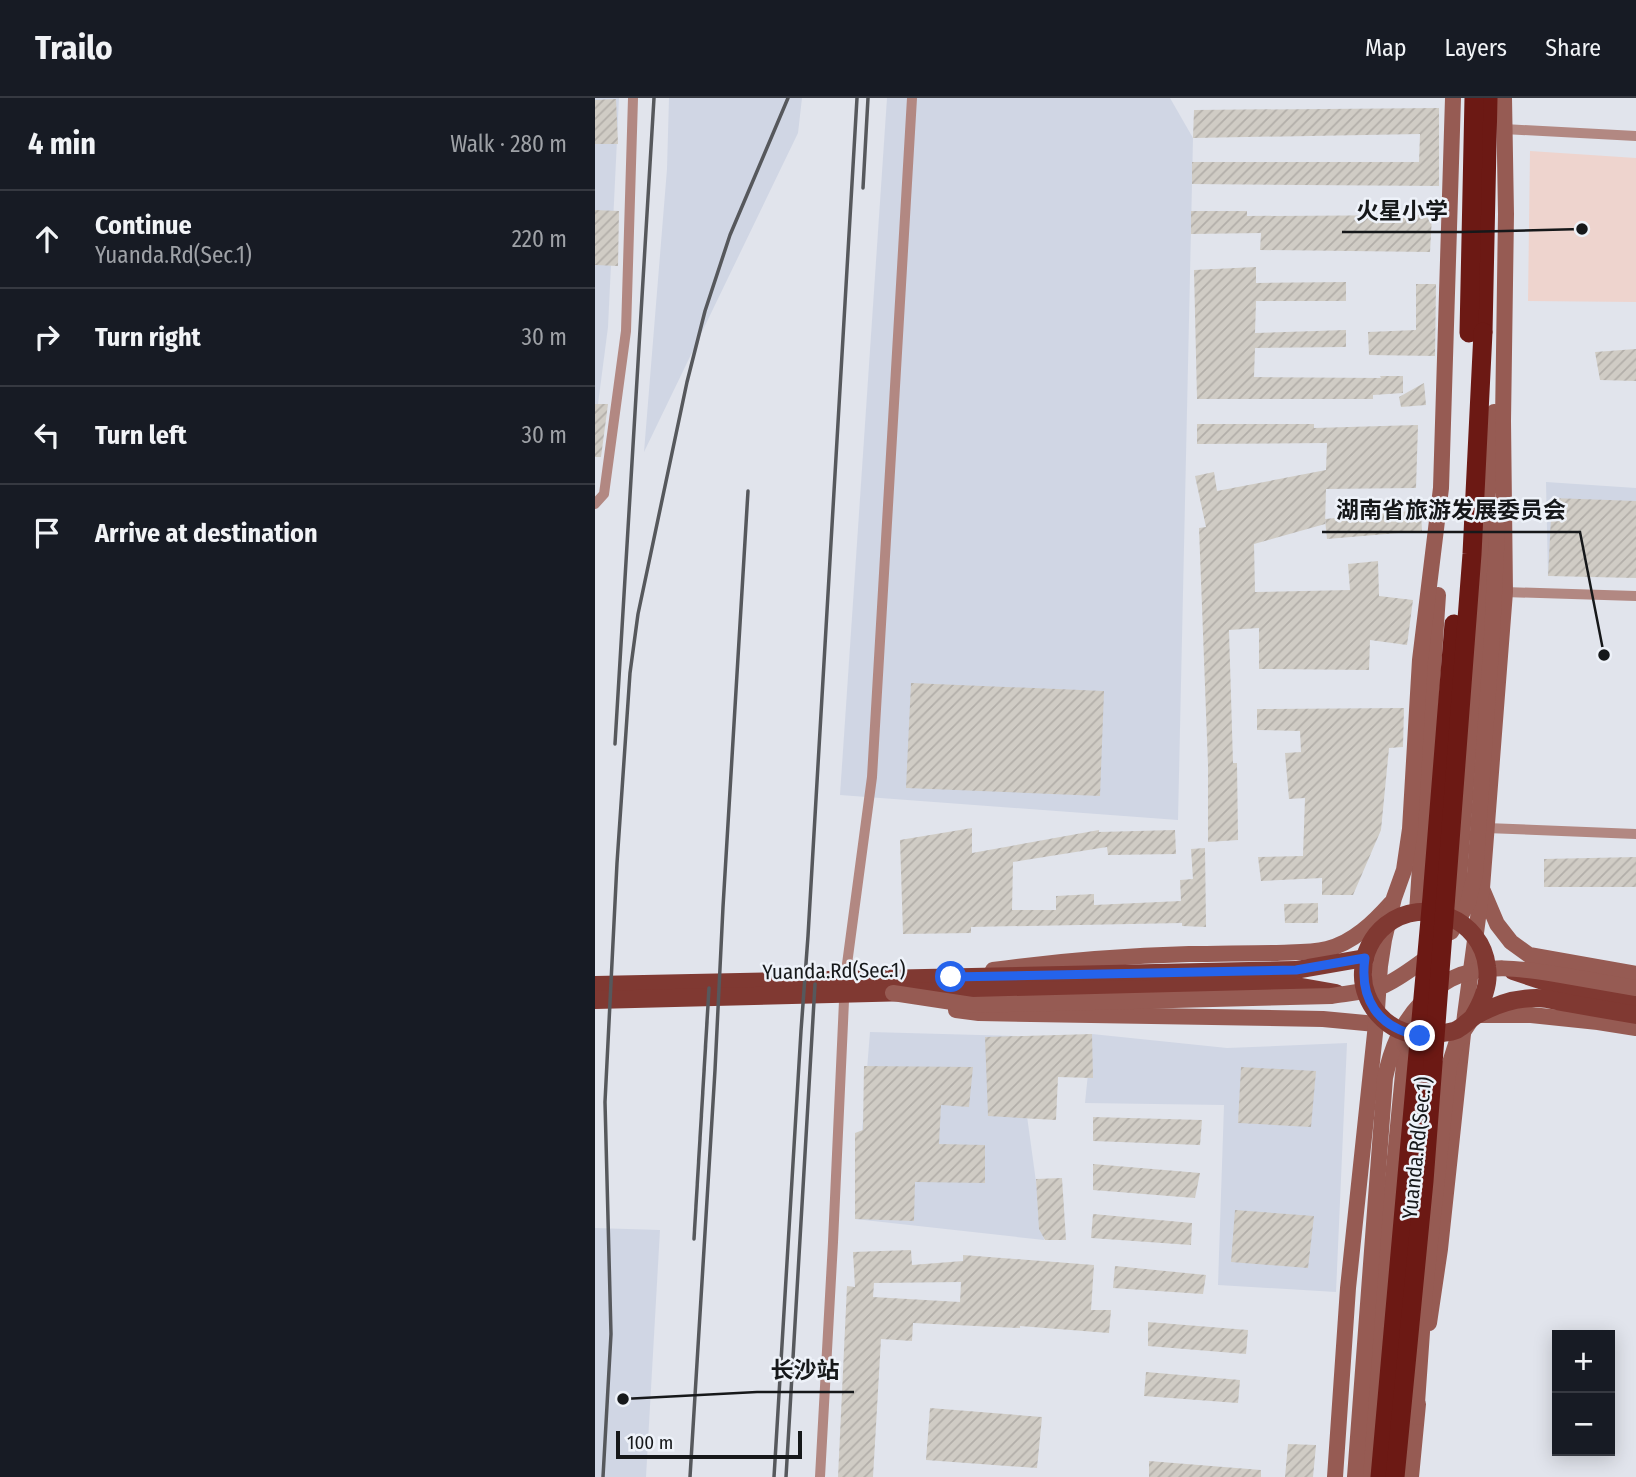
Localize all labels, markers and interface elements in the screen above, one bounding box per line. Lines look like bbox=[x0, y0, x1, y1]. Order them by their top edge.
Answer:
text: Trailo bbox=[35, 28, 113, 68]
text: Map bbox=[1365, 34, 1407, 62]
text: Layers bbox=[1445, 34, 1507, 62]
text: Share bbox=[1545, 34, 1601, 62]
text: 4 min bbox=[28, 126, 96, 162]
text: Walk · 280 m bbox=[450, 130, 567, 158]
callout: 火星小学 bbox=[1342, 188, 1462, 232]
text: 火星小学 bbox=[1356, 197, 1448, 225]
text: Continue bbox=[95, 210, 192, 241]
icon: ahead bbox=[28, 220, 66, 258]
text: 220 m bbox=[512, 225, 567, 253]
text: Yuanda.Rd(Sec.1) bbox=[95, 241, 252, 269]
icon: right bbox=[28, 318, 66, 356]
text: Turn right bbox=[95, 322, 201, 353]
text: 30 m bbox=[522, 323, 567, 351]
icon: left bbox=[28, 416, 66, 454]
text: Turn left bbox=[95, 420, 187, 451]
text: 30 m bbox=[522, 421, 567, 449]
callout: 湖南省旅游发展委员会 bbox=[1322, 488, 1580, 532]
text: 湖南省旅游发展委员会 bbox=[1336, 496, 1566, 524]
icon: arrive bbox=[28, 514, 66, 552]
text: Arrive at destination bbox=[95, 518, 318, 549]
street label: Yuanda.Rd(Sec.1) bbox=[762, 957, 906, 985]
route start bbox=[935, 961, 966, 992]
route end bbox=[1404, 1020, 1435, 1051]
street label: Yuanda.Rd(Sec.1) bbox=[1397, 1075, 1437, 1221]
map controls bbox=[1552, 1330, 1615, 1456]
button: + bbox=[1552, 1330, 1615, 1393]
callout: 长沙站 bbox=[757, 1348, 854, 1392]
text: 长沙站 bbox=[771, 1356, 840, 1384]
button: − bbox=[1552, 1393, 1615, 1456]
scale bar bbox=[616, 1428, 801, 1460]
text: 100 m bbox=[627, 1431, 673, 1454]

